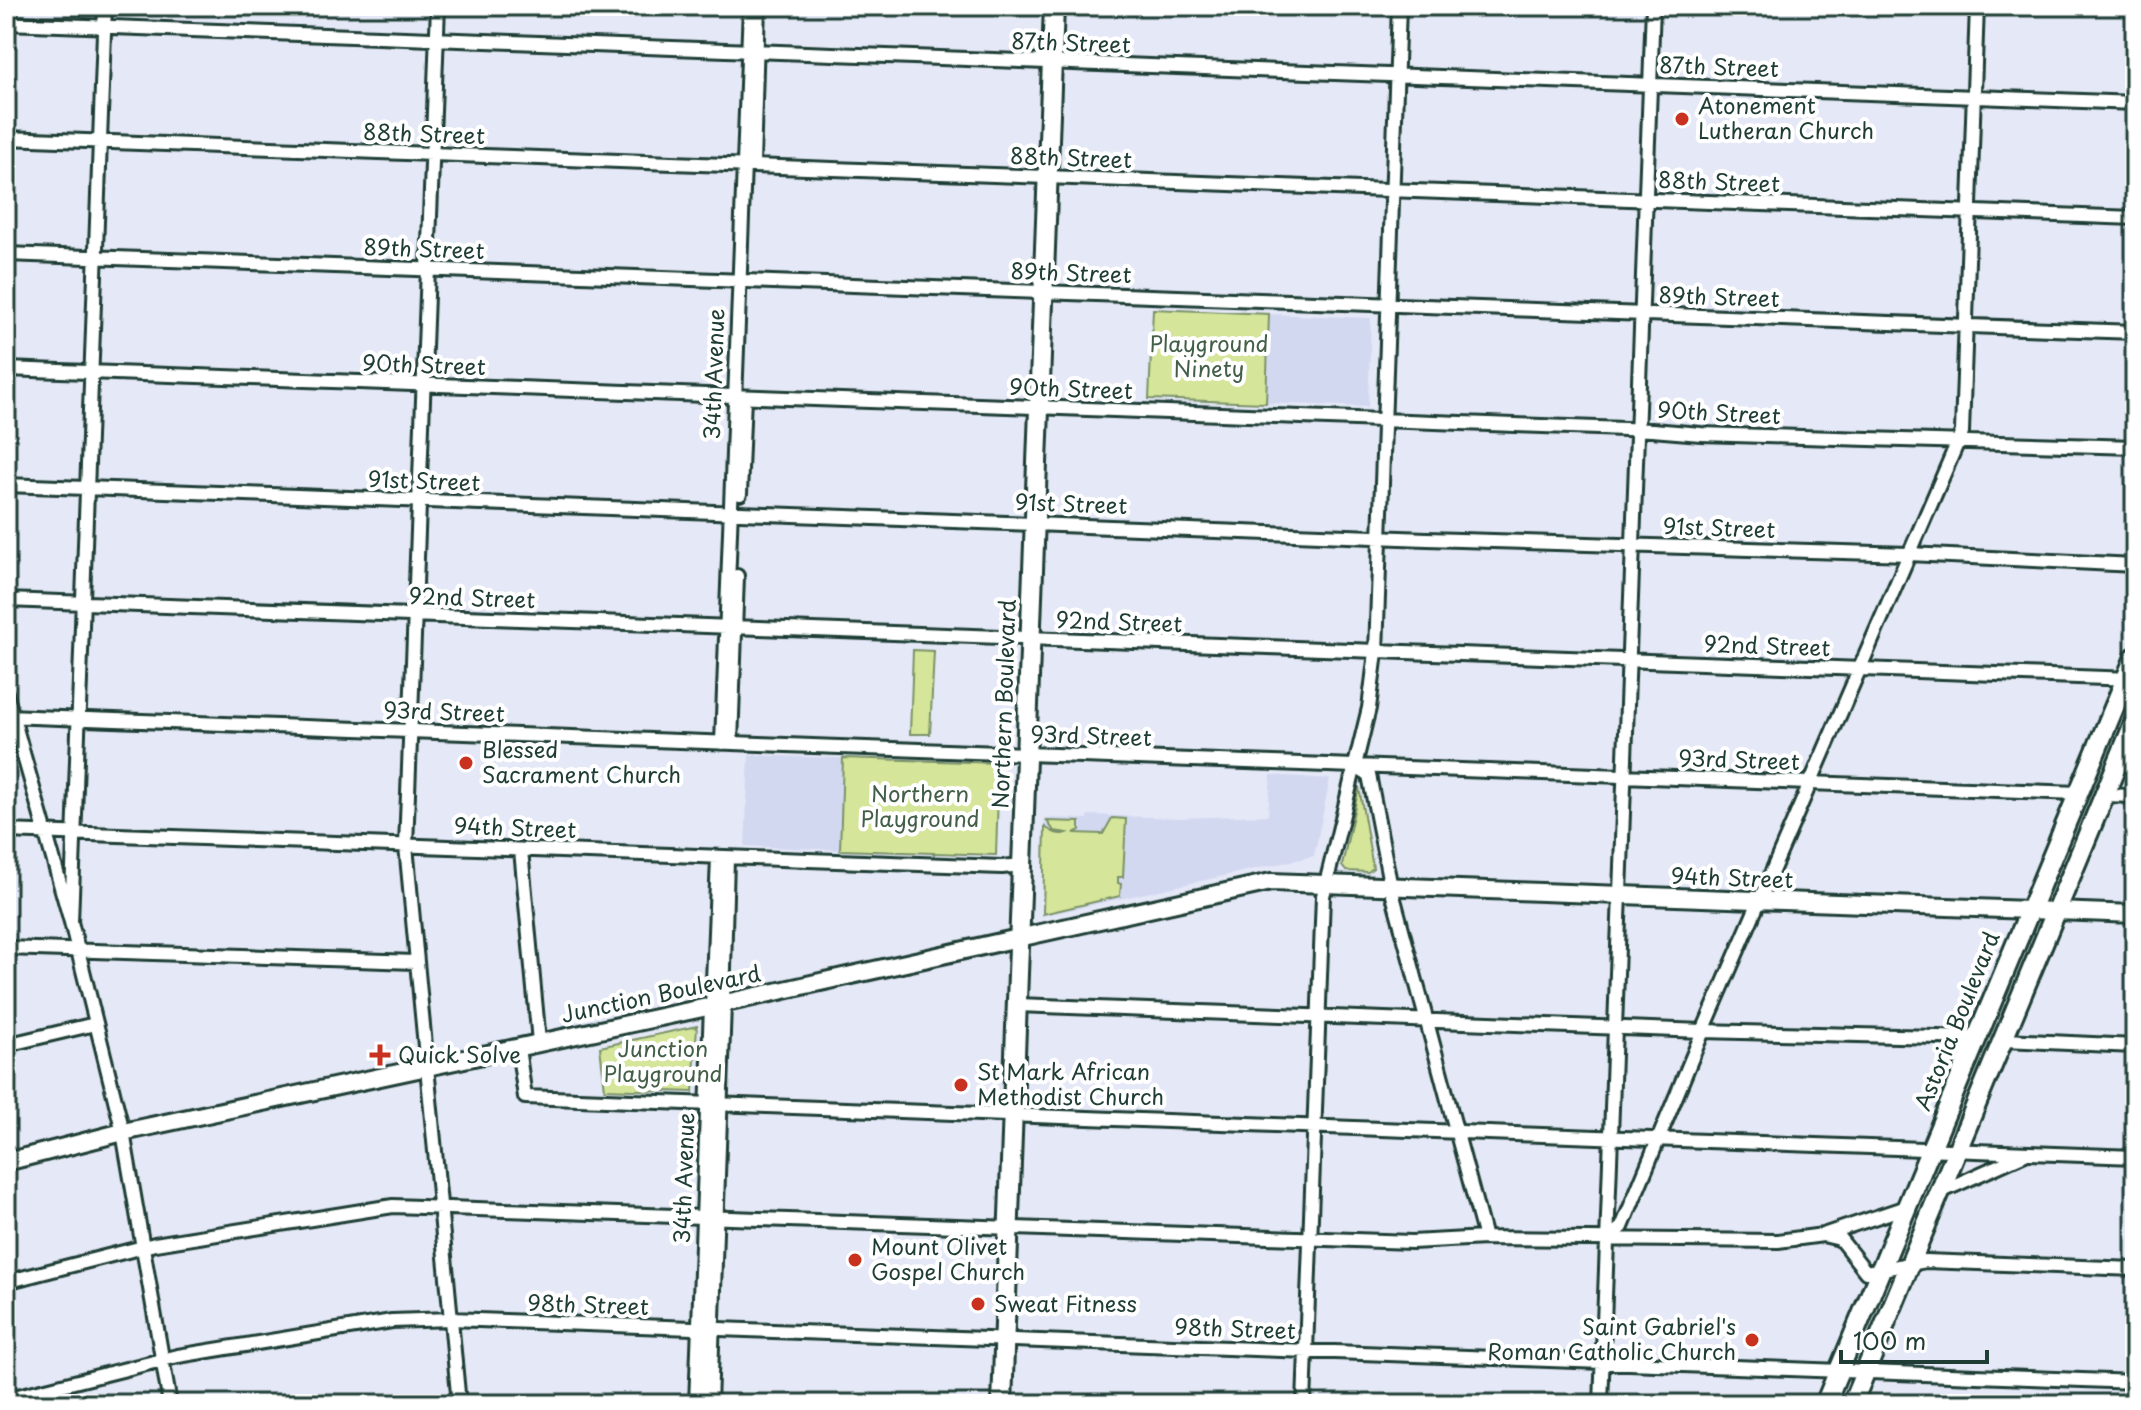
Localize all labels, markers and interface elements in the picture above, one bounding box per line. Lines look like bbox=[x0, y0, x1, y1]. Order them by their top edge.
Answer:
street label: 87th Street bbox=[1011, 23, 1131, 60]
street label: 87th Street bbox=[1659, 47, 1779, 84]
place label: Atonement Lutheran Church bbox=[1698, 88, 1874, 146]
marker: Atonement Lutheran Church bbox=[1673, 110, 1691, 128]
street label: 88th Street bbox=[363, 114, 486, 151]
street label: 88th Street bbox=[1010, 138, 1133, 175]
street label: 88th Street bbox=[1658, 162, 1781, 199]
street label: 89th Street bbox=[363, 229, 485, 266]
street label: 89th Street bbox=[1010, 253, 1132, 290]
street label: 89th Street bbox=[1658, 277, 1780, 314]
street label: 34th Avenue bbox=[694, 308, 731, 440]
park label: Playground Ninety bbox=[1149, 326, 1269, 384]
street label: 90th Street bbox=[362, 345, 486, 382]
street label: 90th Street bbox=[1009, 369, 1133, 406]
street label: 90th Street bbox=[1657, 392, 1782, 431]
street label: 91st Street bbox=[367, 461, 481, 498]
street label: 91st Street bbox=[1014, 484, 1128, 521]
street label: 91st Street bbox=[1662, 508, 1776, 545]
street label: 92nd Street bbox=[408, 578, 536, 615]
street label: Northern Boulevard bbox=[982, 599, 1023, 809]
street label: 92nd Street bbox=[1055, 602, 1183, 639]
street label: 92nd Street bbox=[1703, 626, 1831, 663]
street label: 93rd Street bbox=[383, 692, 505, 729]
street label: 93rd Street bbox=[1030, 716, 1152, 753]
place label: Blessed Sacrament Church bbox=[482, 732, 681, 790]
street label: 93rd Street bbox=[1678, 740, 1800, 777]
marker: Blessed Sacrament Church bbox=[457, 754, 475, 772]
park label: Northern Playground bbox=[860, 776, 980, 834]
street label: 94th Street bbox=[453, 808, 577, 845]
street label: 94th Street bbox=[1670, 858, 1794, 895]
street label: Astoria Boulevard bbox=[1905, 926, 2007, 1115]
street label: Junction Boulevard bbox=[558, 955, 763, 1030]
park label: Junction Playground bbox=[603, 1031, 723, 1089]
place label: Quick Solve bbox=[398, 1037, 521, 1070]
marker: Quick Solve bbox=[369, 1044, 391, 1066]
place label: St Mark African Methodist Church bbox=[977, 1054, 1164, 1112]
marker: St Mark African Methodist Church bbox=[952, 1076, 970, 1094]
street label: 34th Avenue bbox=[664, 1112, 701, 1244]
place label: Mount Olivet Gospel Church bbox=[871, 1229, 1025, 1287]
marker: Mount Olivet Gospel Church bbox=[846, 1251, 864, 1269]
street label: 98th Street bbox=[527, 1285, 649, 1322]
place label: Sweat Fitness bbox=[994, 1286, 1137, 1319]
marker: Sweat Fitness bbox=[969, 1295, 987, 1313]
street label: 98th Street bbox=[1174, 1309, 1296, 1346]
place label: Saint Gabriel's Roman Catholic Church bbox=[1487, 1309, 1736, 1367]
scale bar bbox=[1841, 1314, 1987, 1364]
text: 100 m bbox=[1853, 1322, 1926, 1358]
marker: Saint Gabriel's Roman Catholic Church bbox=[1743, 1331, 1761, 1349]

